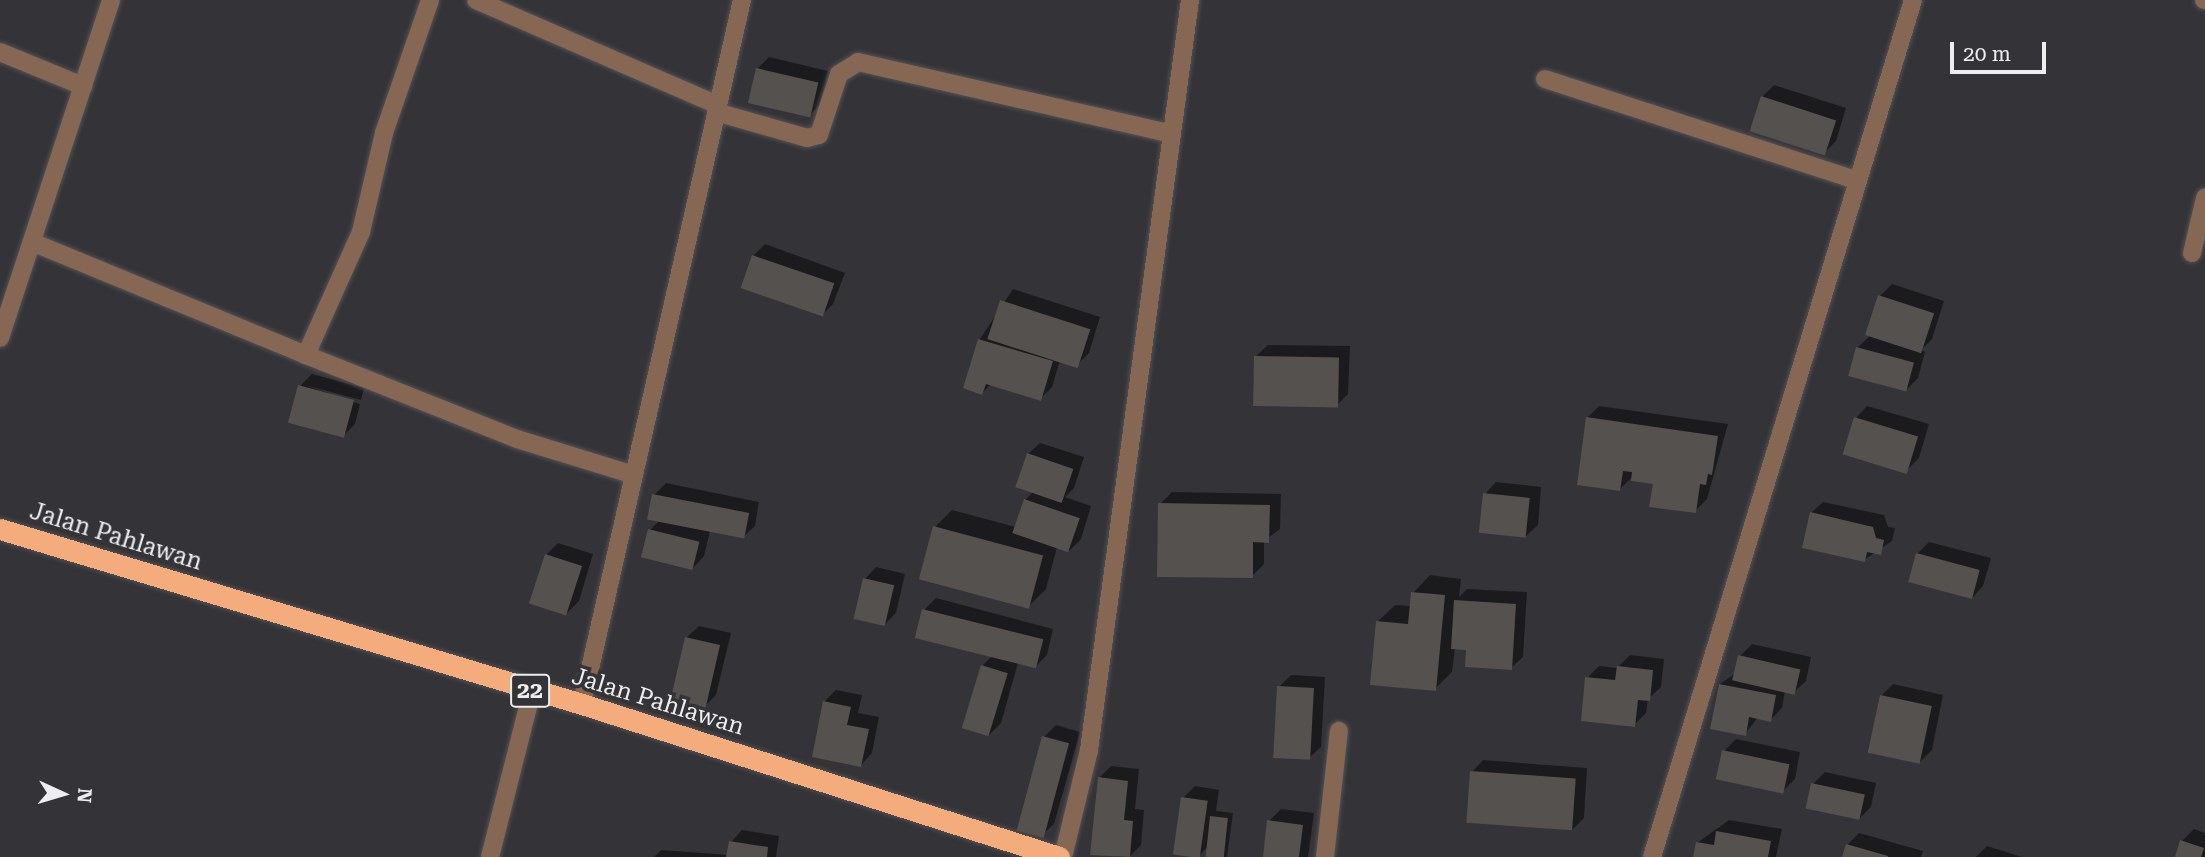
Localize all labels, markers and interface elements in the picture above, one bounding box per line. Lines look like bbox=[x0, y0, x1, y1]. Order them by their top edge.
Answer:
scale bar bbox=[1953, 28, 2049, 72]
text: 20 m bbox=[1963, 42, 2011, 66]
street label: Jalan Pahlawan bbox=[26, 497, 206, 577]
street label: Jalan Pahlawan bbox=[568, 662, 748, 742]
road number: 22 bbox=[509, 671, 551, 710]
north arrow bbox=[28, 759, 98, 829]
text: N bbox=[72, 787, 96, 804]

